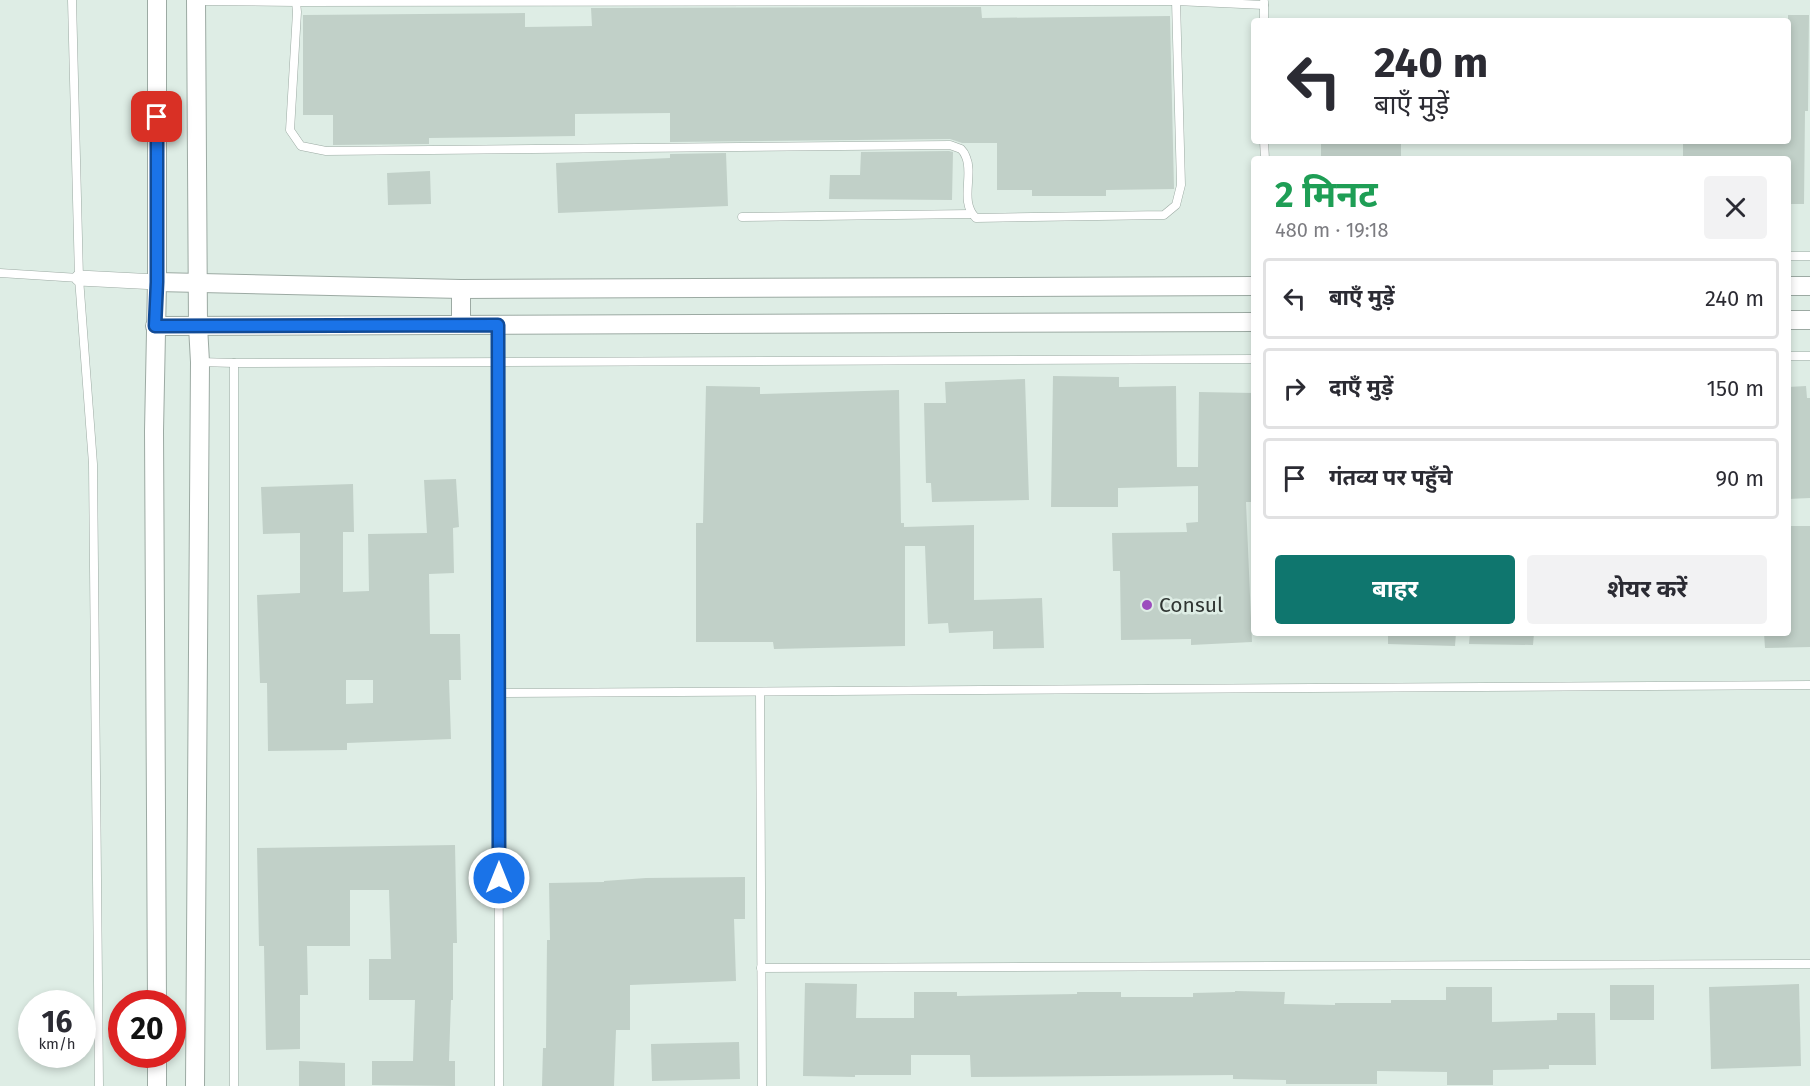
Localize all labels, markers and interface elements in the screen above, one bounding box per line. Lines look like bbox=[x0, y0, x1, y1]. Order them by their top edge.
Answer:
text: 240 m bbox=[1374, 38, 1488, 88]
icon: left bbox=[1275, 42, 1353, 120]
text: बाएँ मुड़ें bbox=[1374, 89, 1449, 121]
pin bbox=[131, 91, 182, 142]
icon: arrive bbox=[140, 100, 173, 133]
text: 2 मिनट bbox=[1275, 173, 1378, 217]
button: close bbox=[1704, 176, 1767, 239]
text: 480 m · 19:18 bbox=[1275, 218, 1389, 242]
icon: left bbox=[1278, 282, 1311, 315]
text: बाएँ मुड़ें bbox=[1329, 284, 1395, 311]
text: 240 m bbox=[1705, 285, 1764, 312]
icon: right bbox=[1278, 372, 1311, 405]
text: दाएँ मुड़ें bbox=[1329, 374, 1393, 401]
text: 150 m bbox=[1706, 375, 1764, 402]
icon: arrive bbox=[1278, 462, 1311, 495]
text: गंतव्य पर पहुँचे bbox=[1329, 464, 1453, 491]
text: 90 m bbox=[1715, 465, 1764, 492]
button: बाहर bbox=[1275, 555, 1515, 624]
button: शेयर करें bbox=[1527, 555, 1767, 624]
place label: Consul bbox=[1159, 592, 1223, 618]
marker: Consul bbox=[1140, 598, 1154, 612]
position arrow bbox=[467, 846, 531, 910]
speed limit sign: 20 bbox=[108, 990, 186, 1068]
text: 16 bbox=[42, 1004, 72, 1040]
text: km/h bbox=[38, 1035, 76, 1053]

